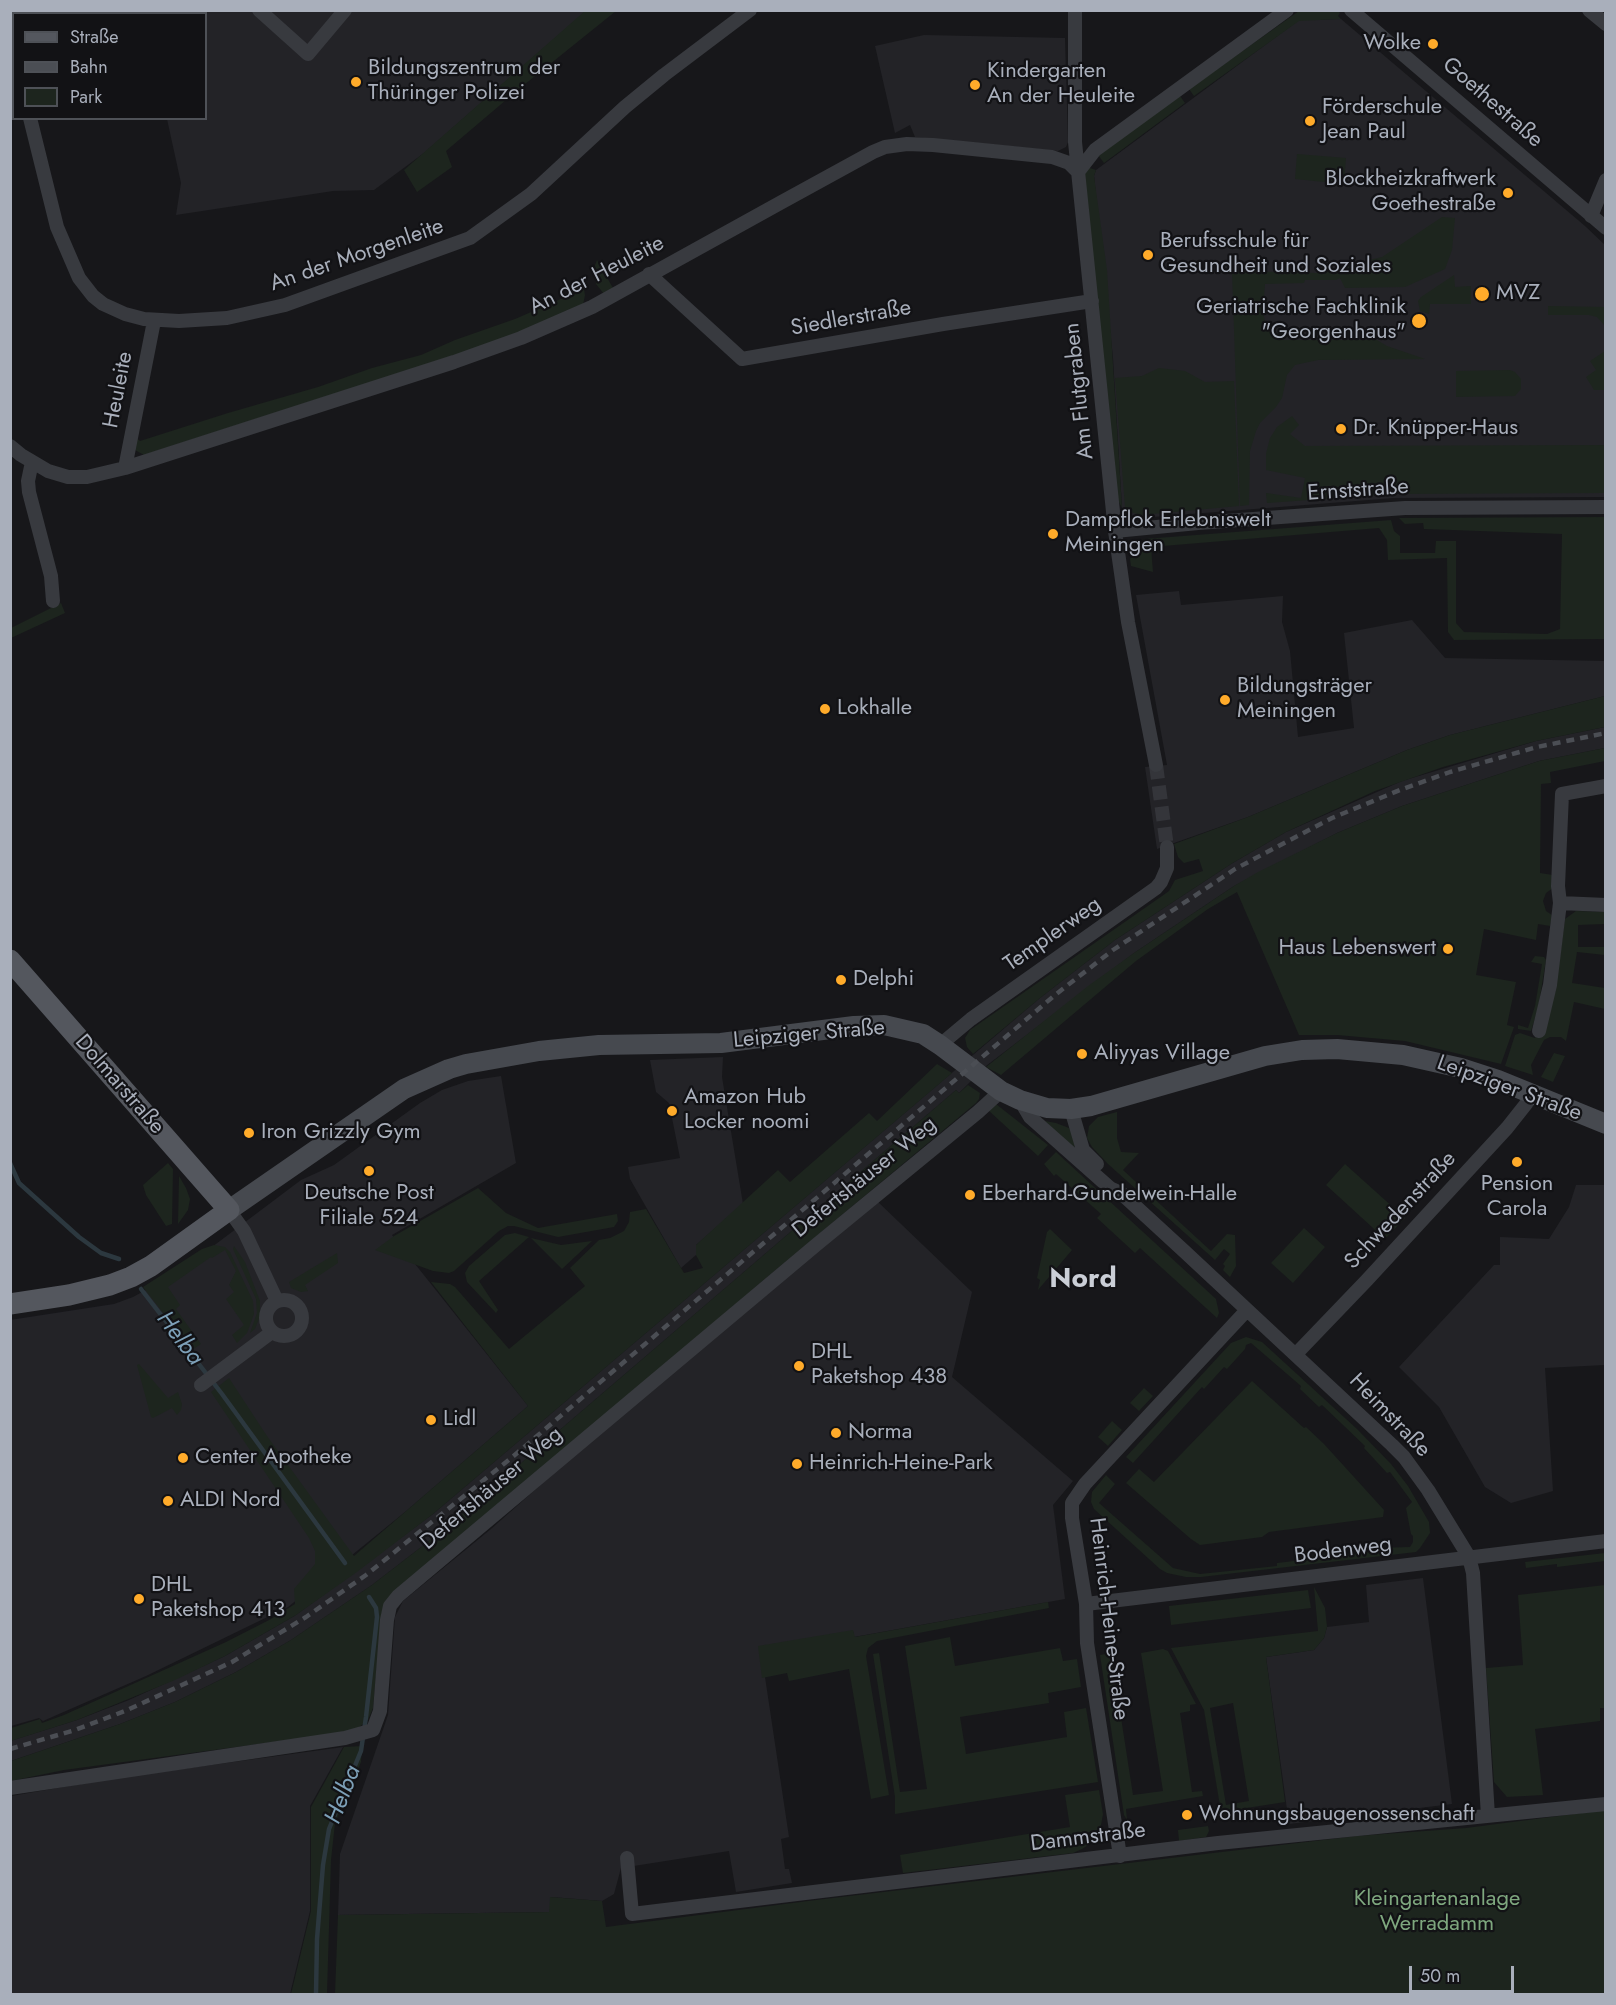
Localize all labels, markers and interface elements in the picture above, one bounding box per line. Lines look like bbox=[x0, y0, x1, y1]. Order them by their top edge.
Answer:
legend bbox=[12, 12, 207, 120]
text: Straße bbox=[70, 24, 118, 50]
place label: Wolke bbox=[1363, 31, 1421, 57]
marker: Wolke bbox=[1426, 37, 1440, 51]
street label: Goethestraße bbox=[1436, 52, 1548, 154]
text: Bahn bbox=[70, 54, 108, 80]
place label: Bildungszentrum der Thüringer Polizei bbox=[368, 56, 560, 107]
place label: Kindergarten An der Heuleite bbox=[987, 59, 1135, 110]
marker: Bildungszentrum der Thüringer Polizei bbox=[349, 75, 363, 89]
marker: Kindergarten An der Heuleite bbox=[968, 78, 982, 92]
text: Park bbox=[70, 84, 102, 110]
place label: Förderschule Jean Paul bbox=[1322, 95, 1442, 146]
marker: Förderschule Jean Paul bbox=[1303, 114, 1317, 128]
place label: Blockheizkraftwerk Goethestraße bbox=[1325, 167, 1496, 218]
marker: Blockheizkraftwerk Goethestraße bbox=[1501, 186, 1515, 200]
street label: An der Morgenleite bbox=[267, 214, 447, 298]
place label: Berufsschule für Gesundheit und Soziales bbox=[1160, 229, 1391, 280]
street label: An der Heuleite bbox=[525, 231, 669, 321]
marker: Berufsschule für Gesundheit und Soziales bbox=[1141, 248, 1155, 262]
place label: MVZ bbox=[1496, 281, 1540, 307]
marker: MVZ bbox=[1473, 285, 1491, 303]
street label: Siedlerstraße bbox=[789, 295, 913, 343]
place label: Geriatrische Fachklinik "Georgenhaus" bbox=[1196, 295, 1406, 346]
marker: Geriatrische Fachklinik "Georgenhaus" bbox=[1410, 312, 1428, 330]
street label: Am Flutgraben bbox=[1060, 321, 1100, 461]
street label: Heuleite bbox=[99, 350, 139, 430]
place label: Dr. Knüpper-Haus bbox=[1353, 416, 1518, 442]
marker: Dr. Knüpper-Haus bbox=[1334, 422, 1348, 436]
street label: Ernststraße bbox=[1307, 474, 1409, 508]
place label: Dampflok Erlebniswelt Meiningen bbox=[1065, 508, 1271, 560]
marker: Dampflok Erlebniswelt Meiningen bbox=[1046, 527, 1060, 541]
place label: Bildungsträger Meiningen bbox=[1237, 674, 1372, 726]
marker: Bildungsträger Meiningen bbox=[1218, 693, 1232, 707]
place label: Lokhalle bbox=[837, 696, 912, 722]
marker: Lokhalle bbox=[818, 702, 832, 716]
street label: Templerweg bbox=[999, 892, 1107, 978]
place label: Haus Lebenswert bbox=[1278, 936, 1436, 962]
marker: Haus Lebenswert bbox=[1441, 942, 1455, 956]
place label: Delphi bbox=[853, 967, 914, 993]
marker: Delphi bbox=[834, 973, 848, 987]
street label: Leipziger Straße bbox=[732, 1015, 886, 1055]
street label: Dolmarstraße bbox=[69, 1030, 169, 1140]
place label: Aliyyas Village bbox=[1094, 1041, 1230, 1067]
marker: Aliyyas Village bbox=[1075, 1047, 1089, 1061]
street label: Leipziger Straße bbox=[1433, 1051, 1585, 1127]
place label: Amazon Hub Locker noomi bbox=[684, 1085, 810, 1136]
marker: Amazon Hub Locker noomi bbox=[665, 1104, 679, 1118]
street label: Defertshäuser Weg bbox=[788, 1112, 942, 1244]
place label: Iron Grizzly Gym bbox=[261, 1120, 421, 1146]
marker: Iron Grizzly Gym bbox=[242, 1126, 256, 1140]
street label: Schwedenstraße bbox=[1340, 1147, 1462, 1275]
marker: Pension Carola bbox=[1510, 1155, 1524, 1169]
marker: Deutsche Post Filiale 524 bbox=[362, 1164, 376, 1178]
place label: Pension Carola bbox=[1481, 1172, 1553, 1224]
place label: Deutsche Post Filiale 524 bbox=[304, 1181, 434, 1232]
place label: Eberhard-Gundelwein-Halle bbox=[982, 1182, 1237, 1208]
marker: Eberhard-Gundelwein-Halle bbox=[963, 1188, 977, 1202]
district label: Nord bbox=[1049, 1263, 1117, 1297]
water label: Helba bbox=[149, 1306, 209, 1372]
place label: DHL Paketshop 438 bbox=[811, 1340, 947, 1392]
marker: DHL Paketshop 438 bbox=[792, 1359, 806, 1373]
street label: Heimstraße bbox=[1343, 1369, 1435, 1463]
place label: Lidl bbox=[443, 1407, 476, 1433]
marker: Lidl bbox=[424, 1413, 438, 1427]
place label: Norma bbox=[848, 1420, 912, 1446]
street label: Defertshäuser Weg bbox=[415, 1422, 569, 1556]
marker: Norma bbox=[829, 1426, 843, 1440]
place label: Center Apotheke bbox=[195, 1445, 352, 1471]
marker: Center Apotheke bbox=[176, 1451, 190, 1465]
place label: Heinrich-Heine-Park bbox=[809, 1451, 993, 1477]
marker: Heinrich-Heine-Park bbox=[790, 1457, 804, 1471]
place label: ALDI Nord bbox=[180, 1488, 281, 1514]
marker: ALDI Nord bbox=[161, 1494, 175, 1508]
street label: Heinrich-Heine-Straße bbox=[1082, 1516, 1134, 1722]
street label: Bodenweg bbox=[1293, 1532, 1393, 1570]
place label: DHL Paketshop 413 bbox=[151, 1573, 285, 1624]
marker: DHL Paketshop 413 bbox=[132, 1592, 146, 1606]
water label: Helba bbox=[320, 1762, 368, 1828]
place label: Wohnungsbaugenossenschaft bbox=[1199, 1802, 1474, 1828]
marker: Wohnungsbaugenossenschaft bbox=[1180, 1808, 1194, 1822]
street label: Dammstraße bbox=[1029, 1818, 1147, 1858]
park label: Kleingartenanlage Werradamm bbox=[1354, 1887, 1520, 1939]
scale bar bbox=[1412, 1954, 1517, 1992]
text: 50 m bbox=[1420, 1963, 1460, 1989]

